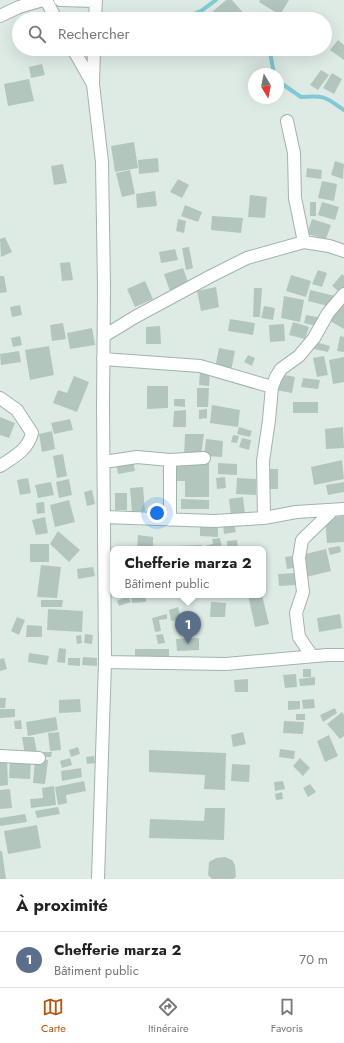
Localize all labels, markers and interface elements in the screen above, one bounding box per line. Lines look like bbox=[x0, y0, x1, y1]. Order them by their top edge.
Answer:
search box bbox=[12, 12, 332, 56]
icon: search bbox=[26, 23, 48, 45]
text: Rechercher bbox=[58, 23, 130, 45]
north arrow bbox=[248, 68, 284, 104]
your location bbox=[147, 503, 167, 523]
popup bbox=[110, 546, 266, 598]
text: Chefferie marza 2 bbox=[124, 552, 252, 574]
text: Bâtiment public bbox=[124, 574, 209, 593]
pin: 1 bbox=[175, 611, 201, 644]
text: À proximité bbox=[16, 893, 108, 917]
text: Chefferie marza 2 bbox=[54, 939, 181, 961]
text: 1 bbox=[26, 950, 32, 969]
text: 70 m bbox=[299, 950, 328, 969]
text: Bâtiment public bbox=[54, 961, 139, 980]
tab: Carte bbox=[41, 996, 66, 1036]
tab: Itinéraire bbox=[148, 996, 189, 1036]
tab: Favoris bbox=[271, 996, 303, 1036]

